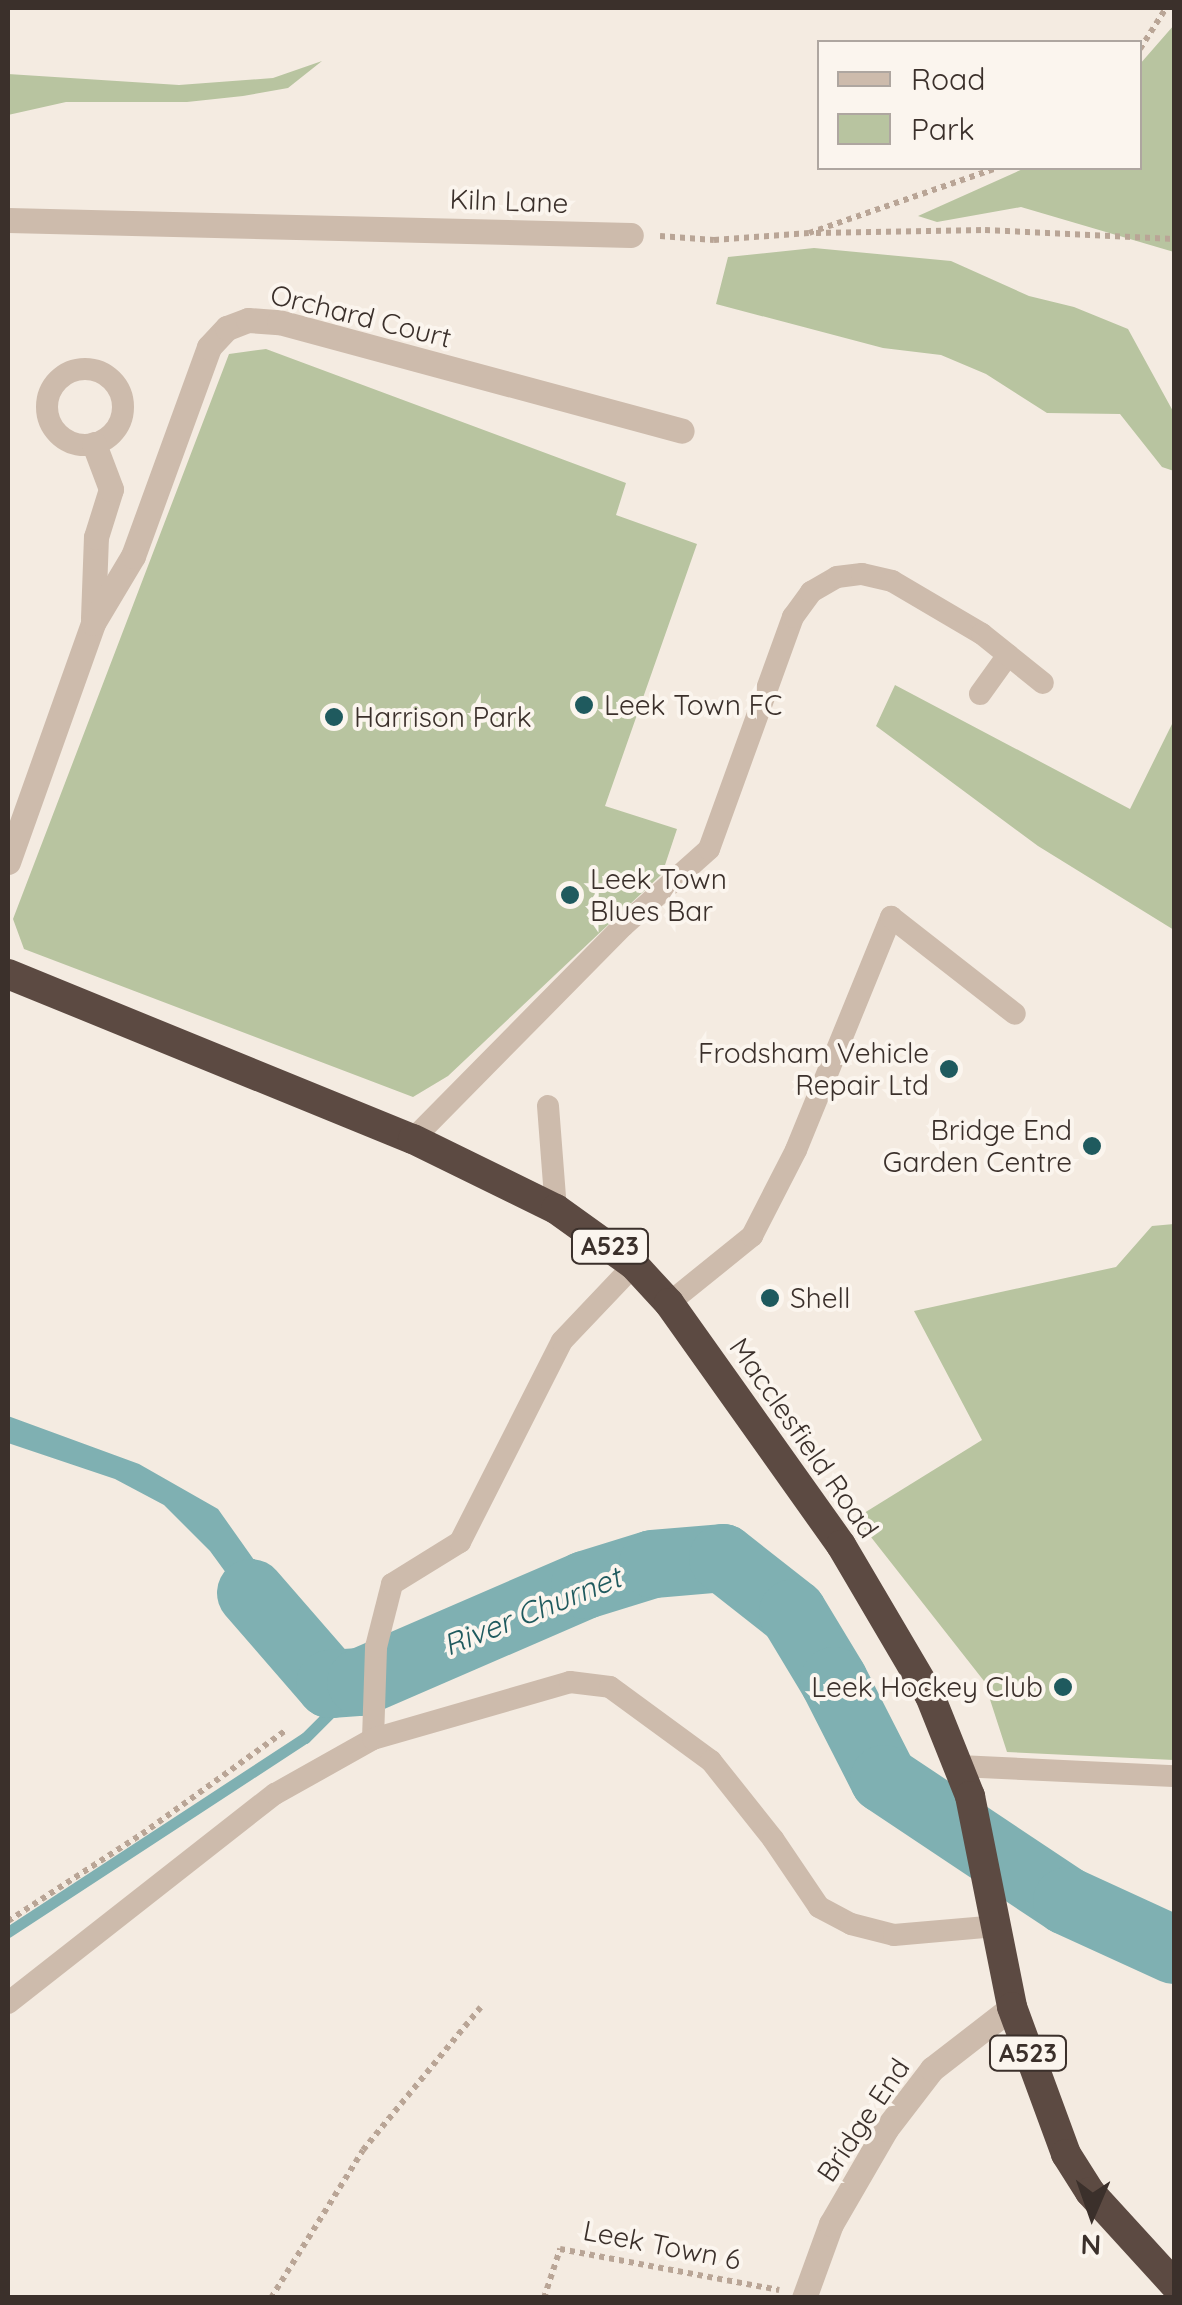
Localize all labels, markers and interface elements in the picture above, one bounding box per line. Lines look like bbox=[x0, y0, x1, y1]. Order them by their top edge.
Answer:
legend bbox=[817, 40, 1142, 170]
text: Road bbox=[911, 60, 985, 98]
text: Park bbox=[911, 110, 975, 148]
street label: Kiln Lane bbox=[449, 182, 569, 220]
street label: Orchard Court bbox=[267, 277, 455, 355]
place label: Leek Town FC bbox=[604, 688, 782, 722]
marker: Leek Town FC bbox=[573, 694, 595, 716]
place label: Harrison Park bbox=[354, 700, 532, 734]
marker: Harrison Park bbox=[323, 706, 345, 728]
place label: Leek Town Blues Bar bbox=[590, 862, 727, 928]
marker: Leek Town Blues Bar bbox=[559, 884, 581, 906]
place label: Frodsham Vehicle Repair Ltd bbox=[698, 1036, 929, 1102]
marker: Frodsham Vehicle Repair Ltd bbox=[938, 1058, 960, 1080]
place label: Bridge End Garden Centre bbox=[883, 1113, 1072, 1179]
marker: Bridge End Garden Centre bbox=[1081, 1135, 1103, 1157]
road number: A523 bbox=[570, 1226, 650, 1266]
place label: Shell bbox=[790, 1281, 850, 1315]
marker: Shell bbox=[759, 1287, 781, 1309]
street label: Macclesfield Road bbox=[722, 1332, 886, 1544]
water label: River Churnet bbox=[438, 1559, 626, 1663]
place label: Leek Hockey Club bbox=[811, 1670, 1043, 1704]
marker: Leek Hockey Club bbox=[1052, 1676, 1074, 1698]
road number: A523 bbox=[988, 2033, 1068, 2073]
street label: Bridge End bbox=[810, 2052, 916, 2188]
north arrow bbox=[1042, 2165, 1142, 2265]
street label: Leek Town 6 bbox=[580, 2213, 744, 2277]
text: N bbox=[1080, 2228, 1102, 2263]

